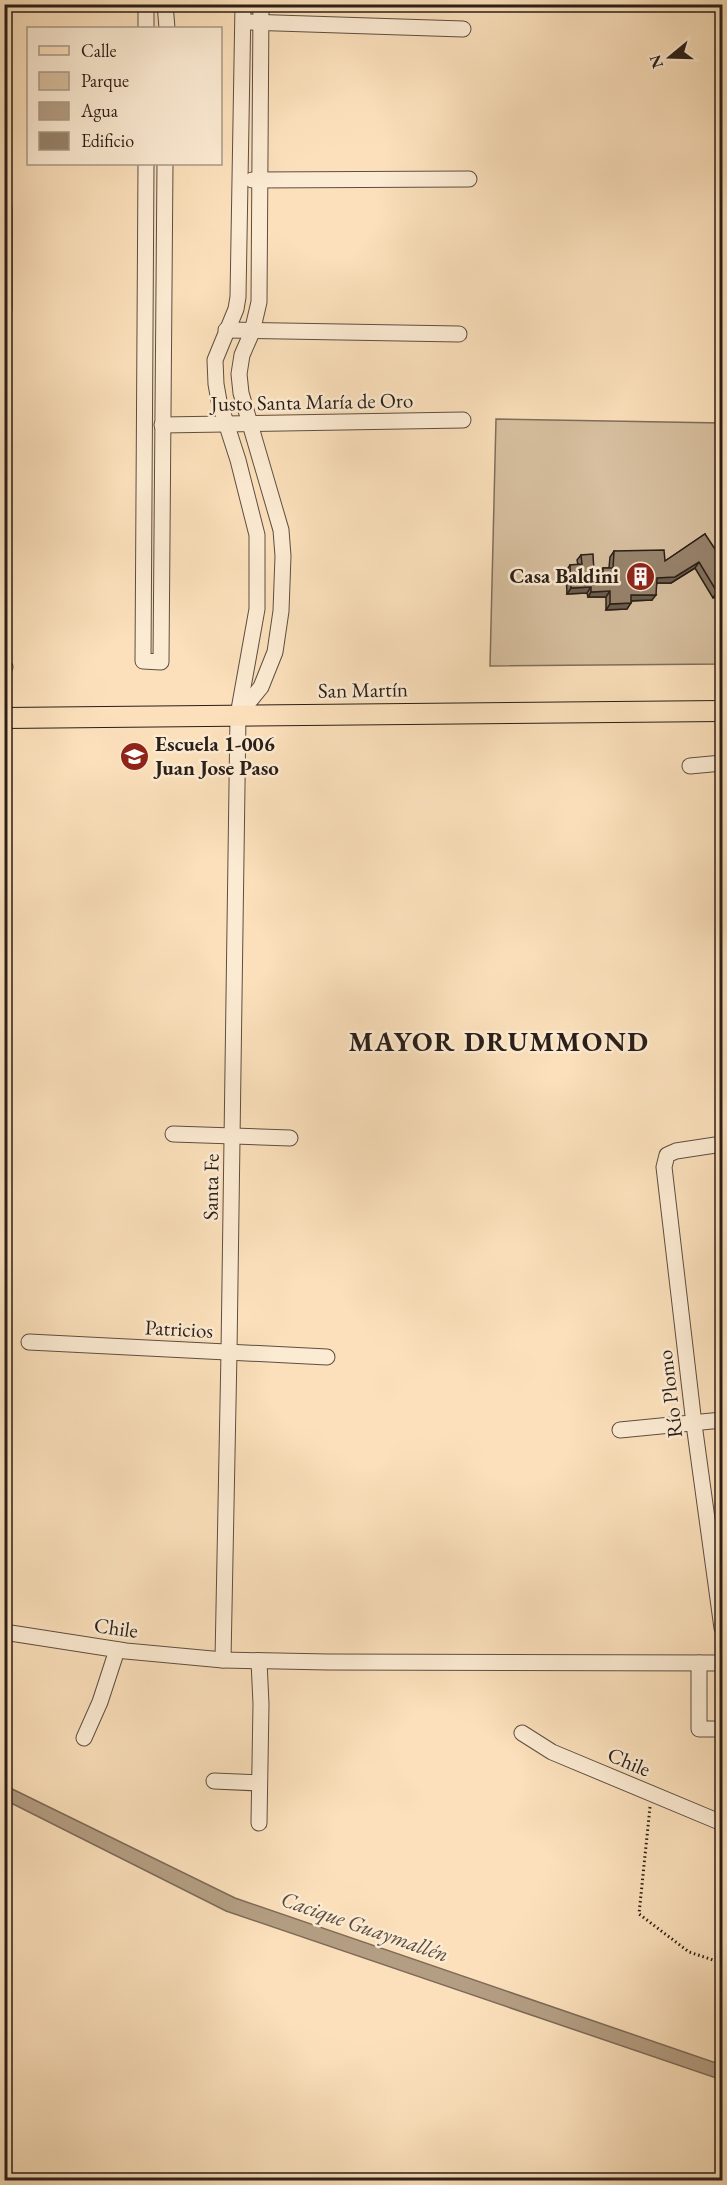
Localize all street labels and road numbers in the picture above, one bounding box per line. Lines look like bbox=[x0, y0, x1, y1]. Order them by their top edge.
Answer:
street label: Justo Santa María de Oro bbox=[208, 386, 414, 417]
street label: San Martín bbox=[318, 675, 408, 704]
street label: Santa Fe bbox=[196, 1153, 225, 1221]
street label: Patricios bbox=[144, 1313, 214, 1344]
street label: Río Plomo bbox=[651, 1349, 688, 1440]
street label: Chile bbox=[92, 1611, 140, 1644]
street label: Chile bbox=[604, 1740, 655, 1783]

